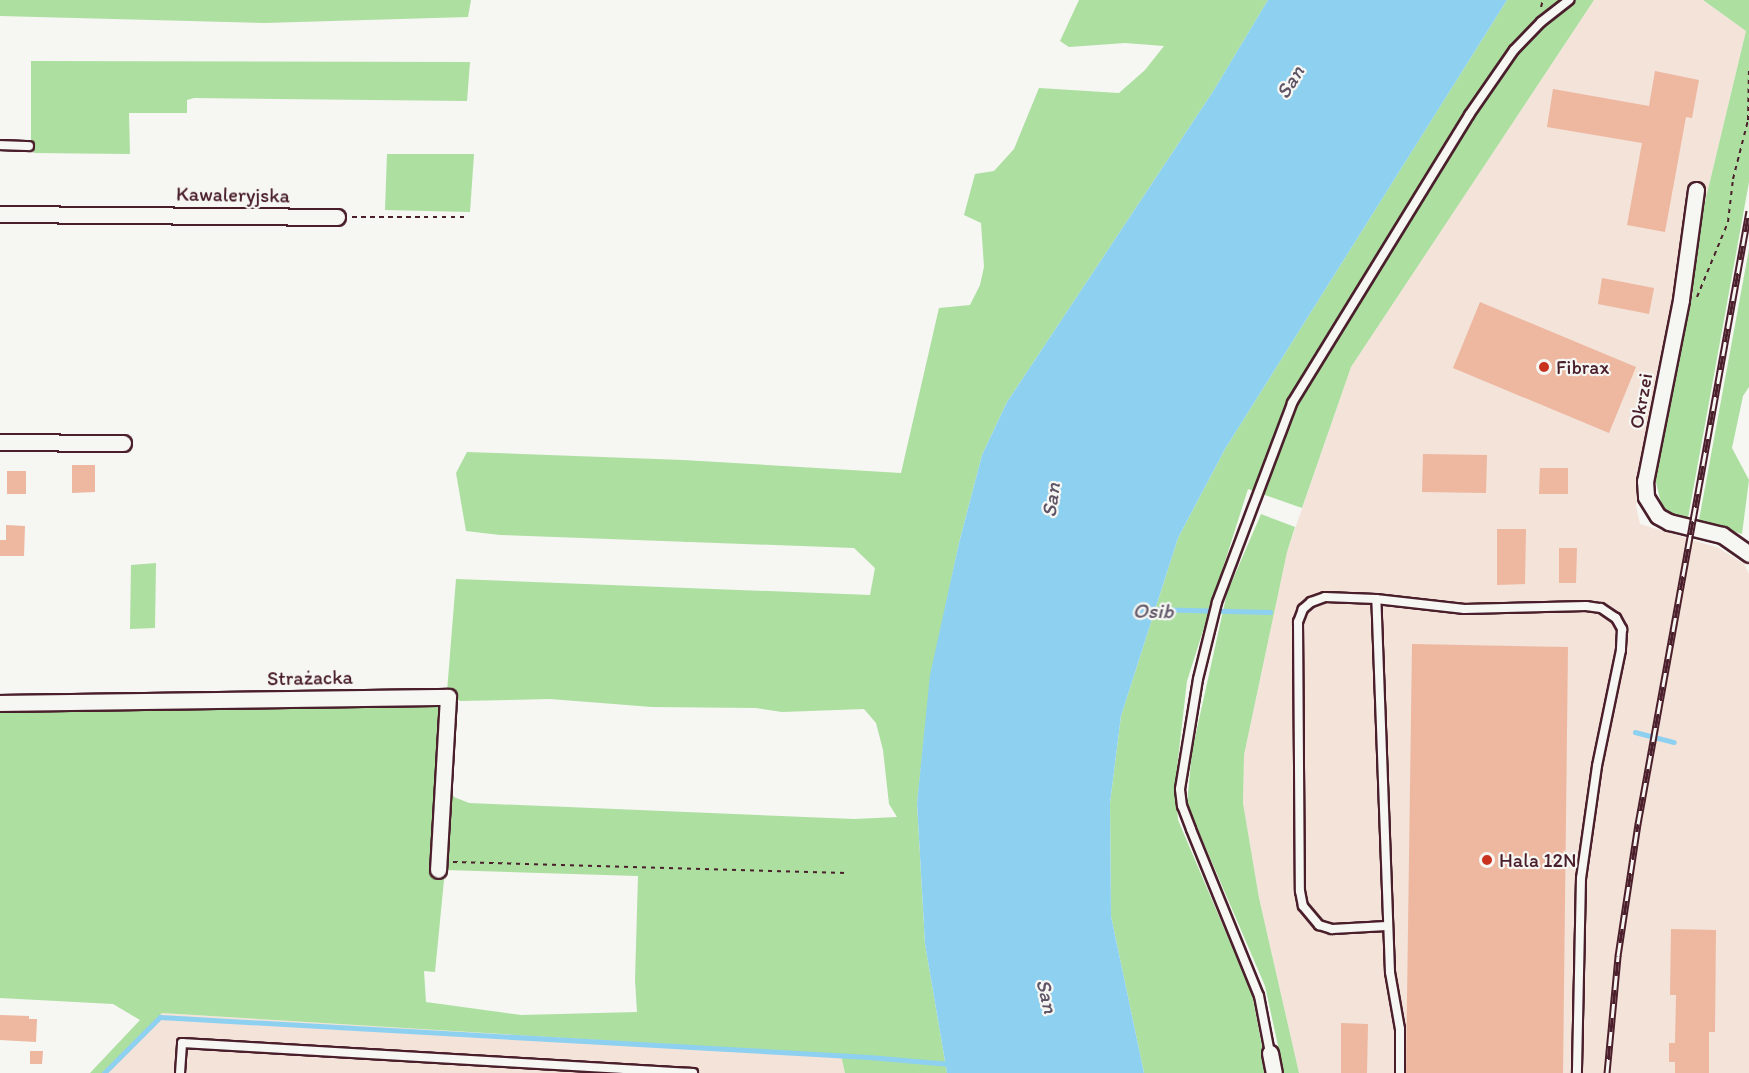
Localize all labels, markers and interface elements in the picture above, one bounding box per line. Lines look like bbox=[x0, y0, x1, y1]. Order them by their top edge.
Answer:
water label: San bbox=[1270, 61, 1310, 103]
street label: Kawaleryjska bbox=[176, 182, 290, 208]
place label: Fibrax bbox=[1556, 355, 1609, 379]
marker: Fibrax bbox=[1537, 360, 1551, 374]
street label: Okrzei bbox=[1624, 371, 1658, 431]
water label: San bbox=[1036, 481, 1066, 519]
water label: Osib bbox=[1132, 598, 1174, 624]
street label: Strażacka bbox=[267, 665, 353, 691]
place label: Hala 12N bbox=[1499, 848, 1577, 872]
marker: Hala 12N bbox=[1480, 853, 1494, 867]
water label: San bbox=[1031, 976, 1063, 1016]

